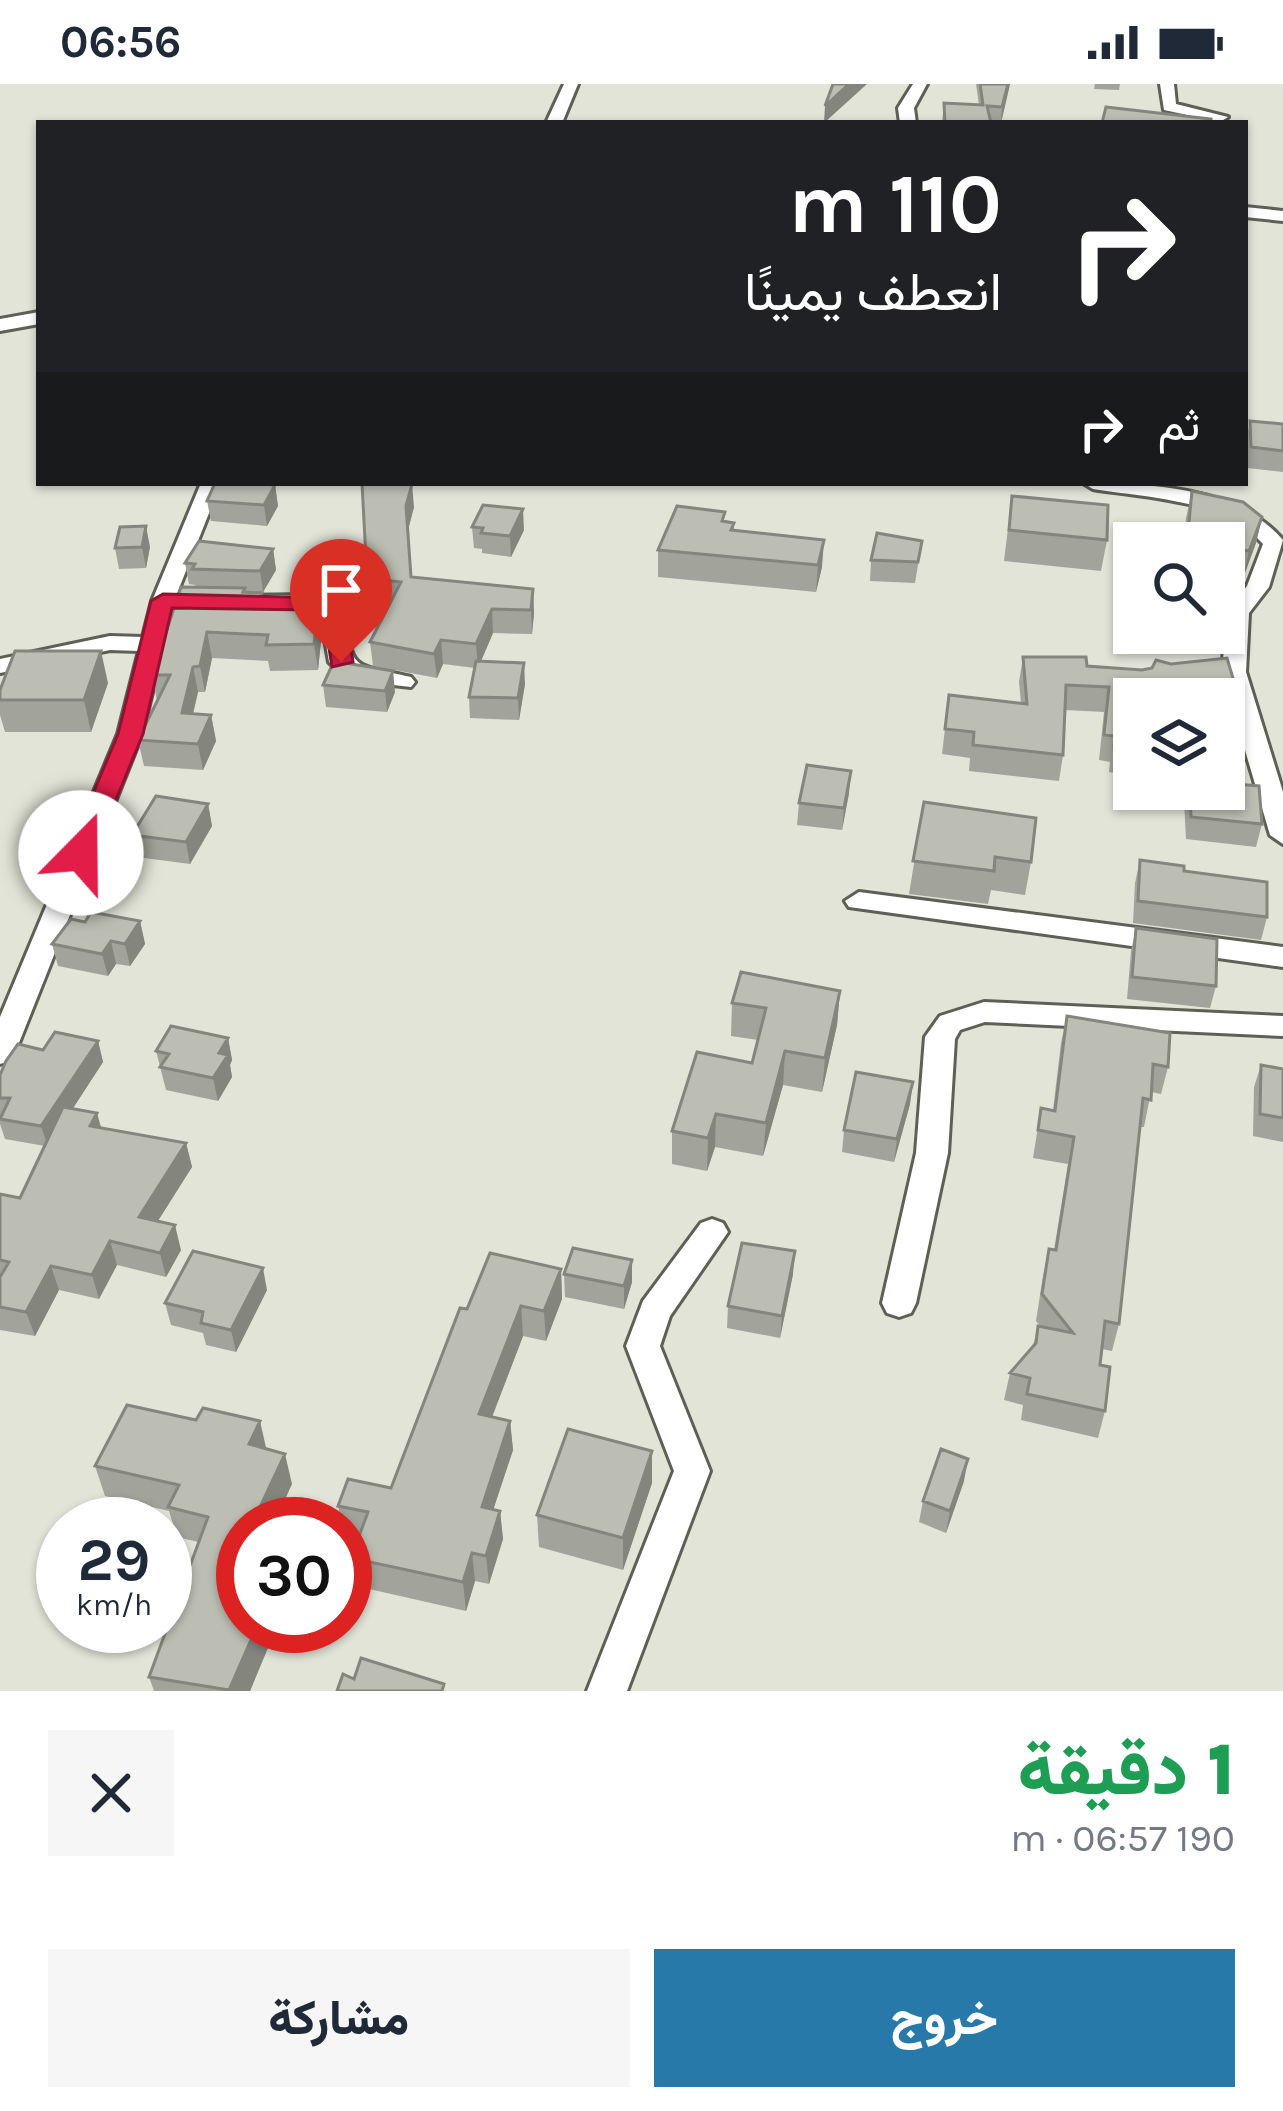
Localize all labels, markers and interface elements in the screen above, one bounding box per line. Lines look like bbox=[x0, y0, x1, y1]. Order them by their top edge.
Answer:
text: 06:56 bbox=[60, 16, 181, 68]
text: 110 m bbox=[788, 155, 1002, 253]
icon: right bbox=[1044, 168, 1200, 324]
text: انعطف يمينًا bbox=[744, 260, 1002, 324]
icon: right bbox=[1068, 396, 1134, 462]
text: ثم bbox=[1158, 399, 1200, 451]
map controls bbox=[1113, 522, 1245, 810]
button: search bbox=[1113, 522, 1245, 654]
pin bbox=[290, 539, 392, 662]
icon: arrive bbox=[308, 557, 374, 623]
button: layers bbox=[1113, 678, 1245, 810]
position arrow bbox=[18, 790, 144, 916]
speed limit sign: 30 bbox=[216, 1497, 372, 1653]
text: 29 bbox=[78, 1525, 150, 1595]
text: km/h bbox=[76, 1587, 152, 1623]
text: 1 دقيقة bbox=[1017, 1728, 1235, 1812]
button: close bbox=[48, 1730, 174, 1856]
text: 190 m · 06:57 bbox=[1010, 1815, 1235, 1861]
button: مشاركة bbox=[48, 1949, 630, 2087]
button: خروج bbox=[654, 1949, 1235, 2087]

